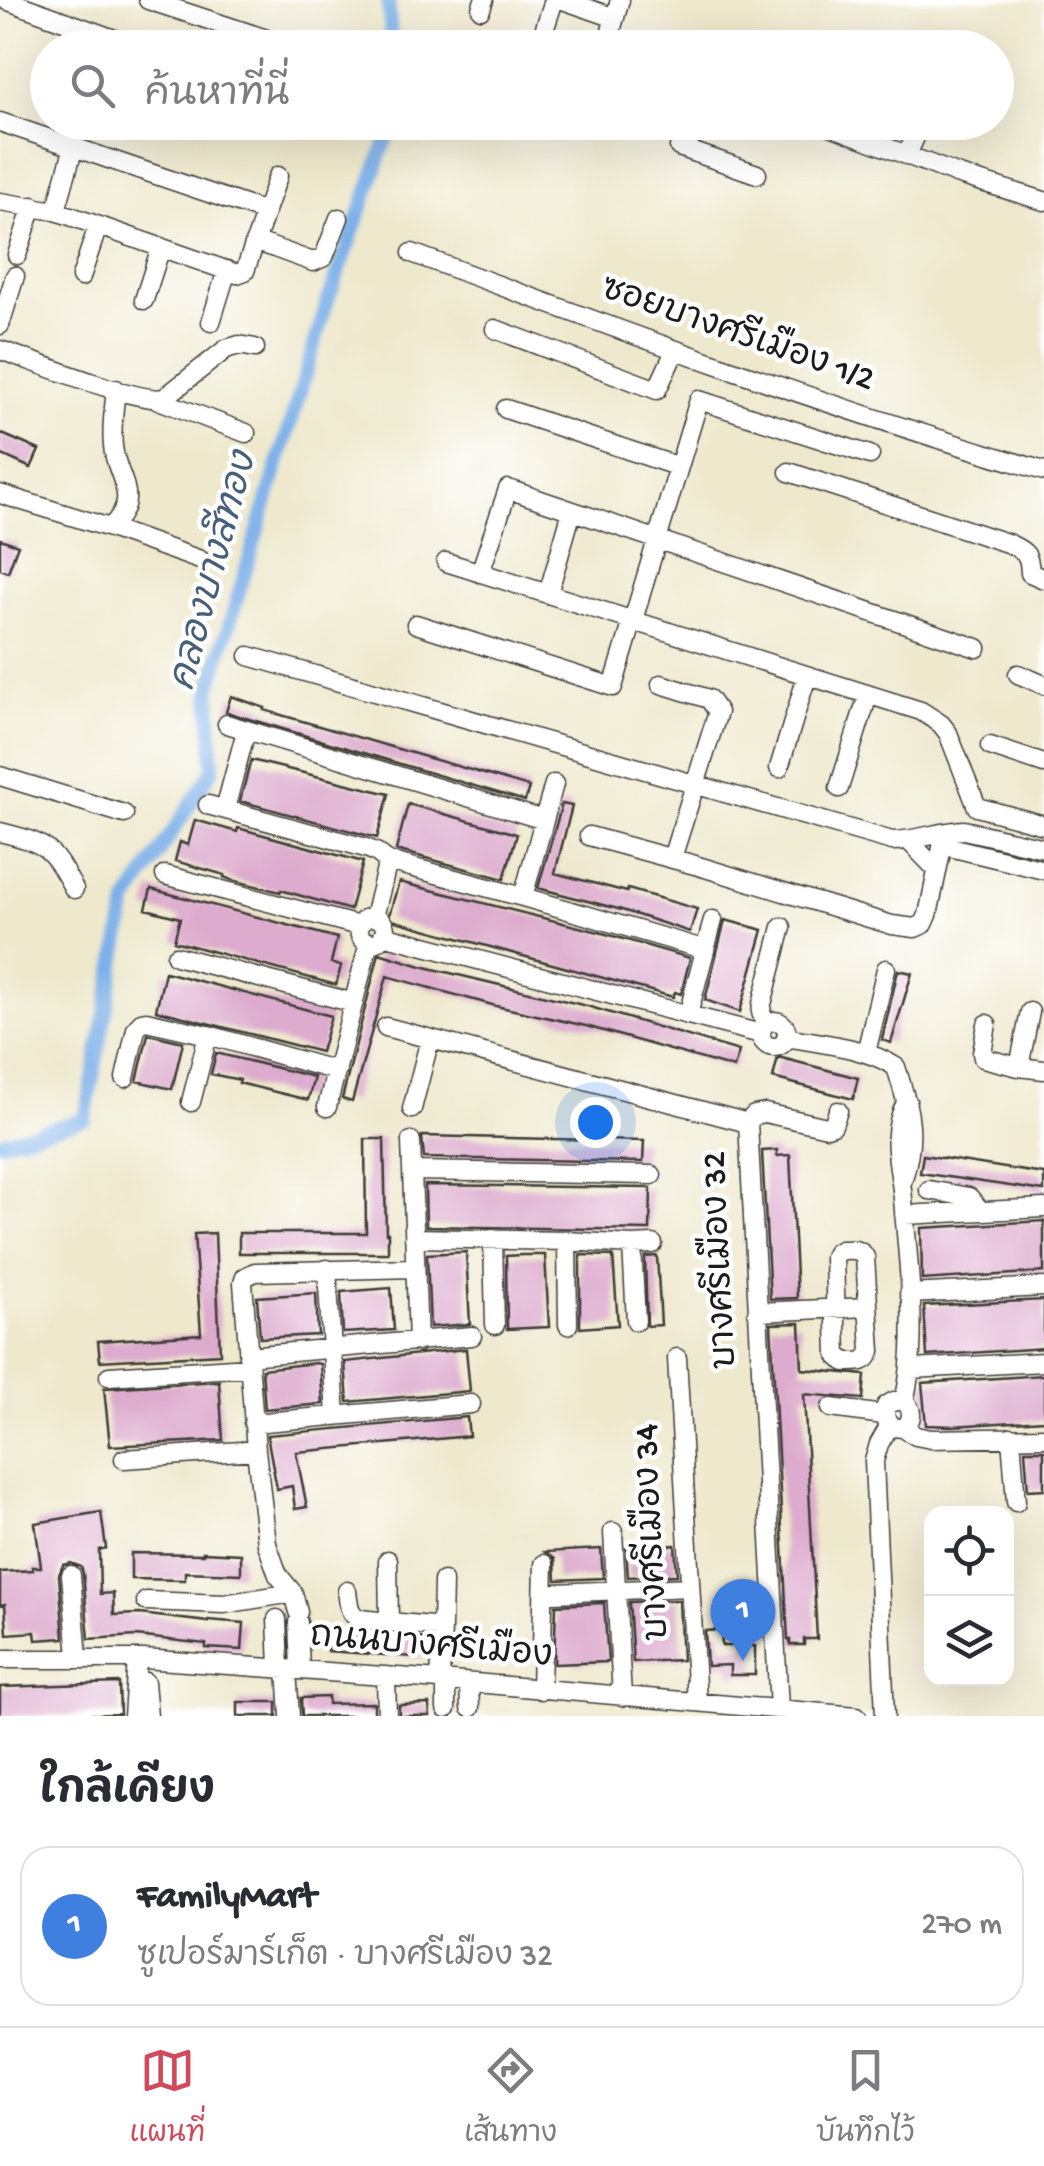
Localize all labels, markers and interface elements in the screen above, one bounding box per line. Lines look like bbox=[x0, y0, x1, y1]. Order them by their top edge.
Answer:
search box bbox=[30, 30, 1014, 140]
icon: search bbox=[65, 58, 120, 113]
text: ค้นหาที่นี่ bbox=[145, 75, 289, 119]
street label: ซอยบางศรีเมือง 1/2 bbox=[595, 264, 881, 402]
water label: คลองบางสีทอง bbox=[156, 443, 270, 696]
your location bbox=[570, 1097, 621, 1148]
street label: บางศรีเมือง 32 bbox=[690, 1150, 748, 1370]
street label: บางศรีเมือง 34 bbox=[622, 1422, 680, 1642]
map controls bbox=[924, 1506, 1014, 1686]
button: locate bbox=[924, 1506, 1014, 1596]
pin: 1 bbox=[710, 1578, 776, 1661]
button: layers bbox=[924, 1596, 1014, 1686]
street label: ถนนบางศรีเมือง bbox=[308, 1611, 554, 1679]
text: ใกล้เคียง bbox=[40, 1769, 215, 1818]
text: FamilyMart bbox=[137, 1876, 316, 1920]
text: 1 bbox=[68, 1907, 81, 1945]
text: 270 m bbox=[921, 1907, 1002, 1945]
text: ซูเปอร์มาร์เก็ต · บางศรีเมือง 32 bbox=[137, 1939, 553, 1977]
tab: แผนที่ bbox=[130, 2043, 205, 2152]
tab: เส้นทาง bbox=[464, 2043, 557, 2152]
tab: บันทึกไว้ bbox=[816, 2043, 914, 2152]

